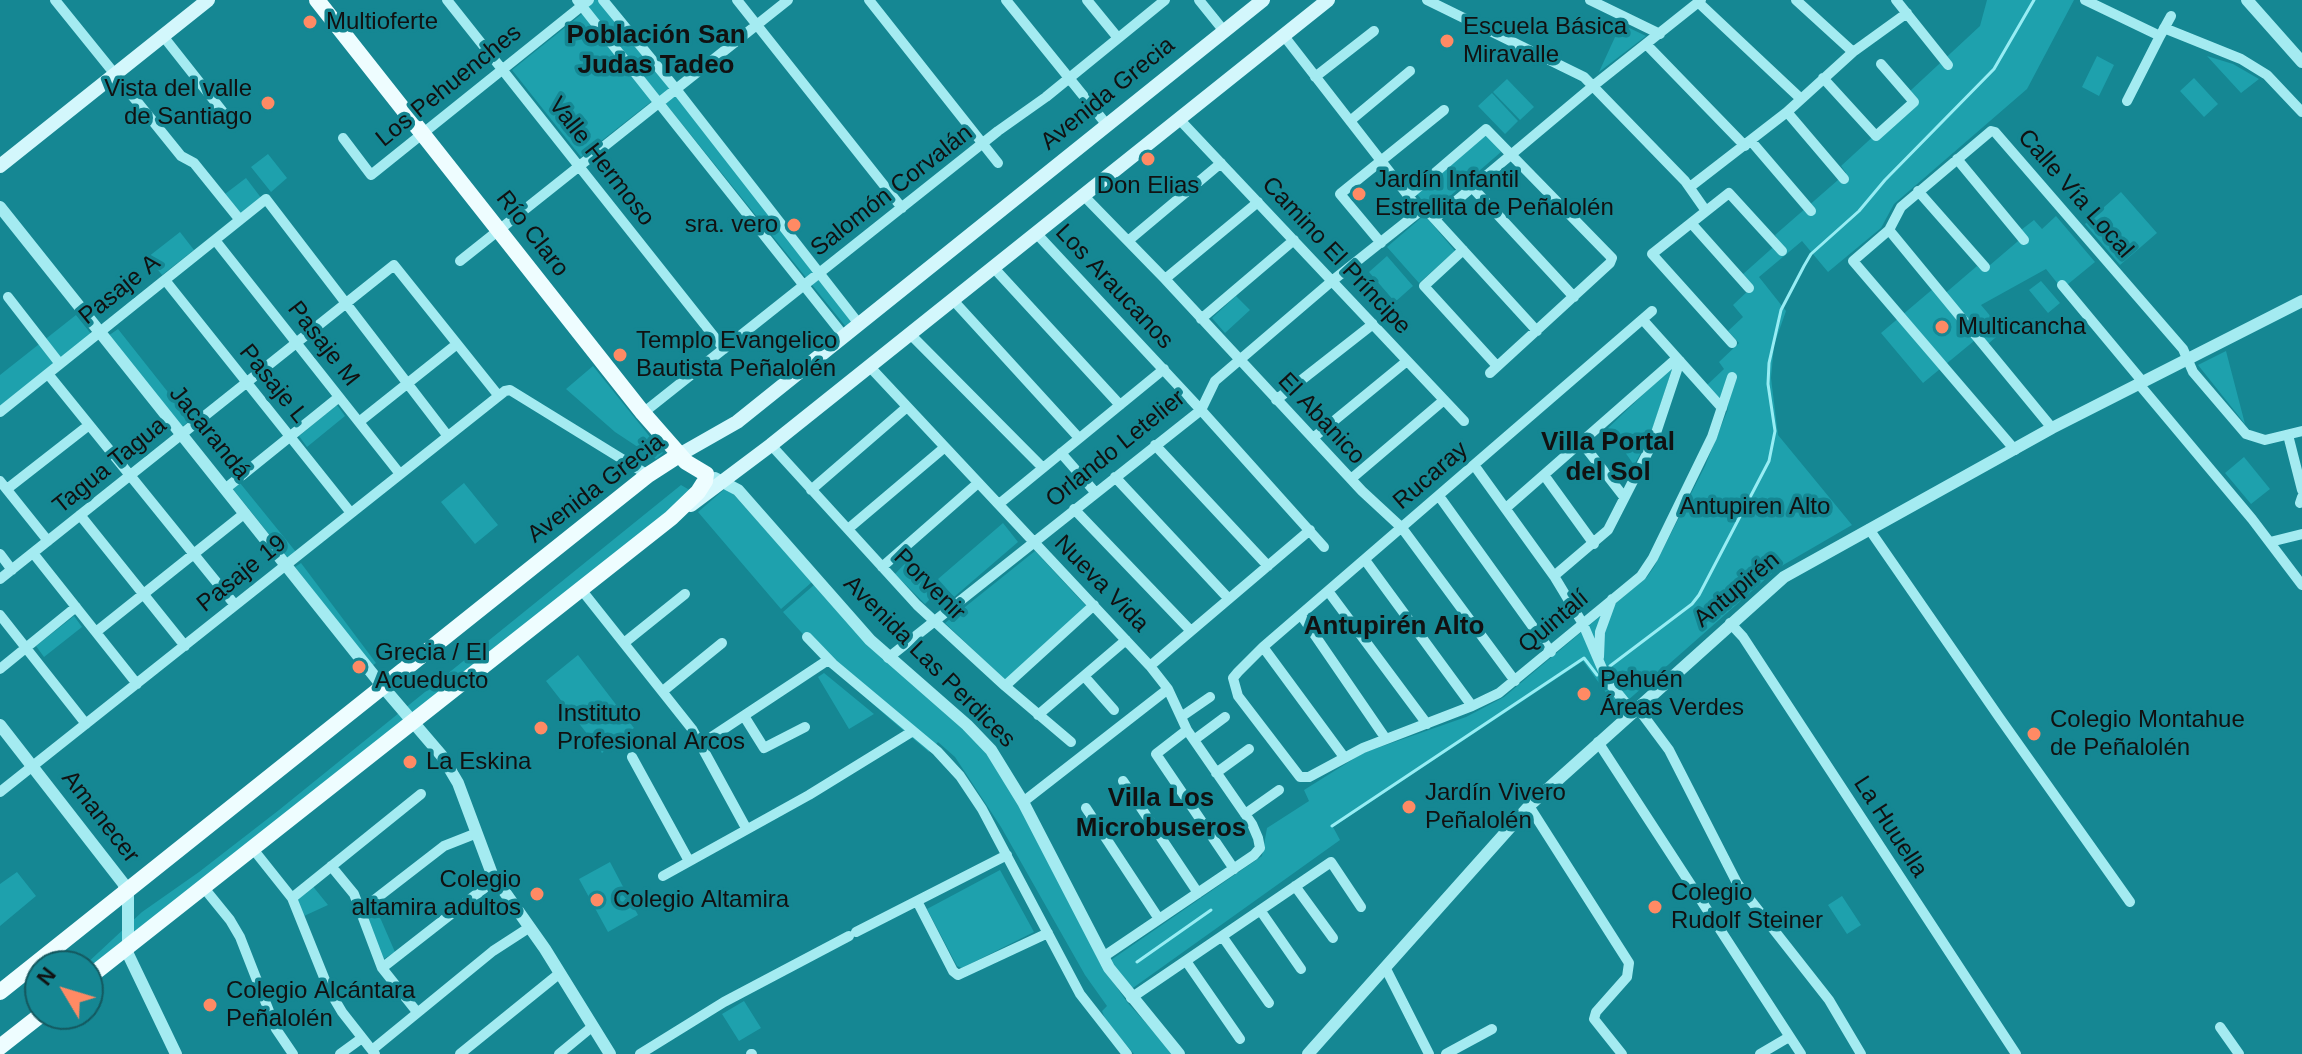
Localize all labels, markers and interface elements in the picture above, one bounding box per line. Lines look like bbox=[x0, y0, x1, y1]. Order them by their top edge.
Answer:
place label: Multioferte bbox=[326, 8, 438, 36]
marker: Multioferte bbox=[301, 13, 319, 31]
place label: Escuela Básica Miravalle bbox=[1463, 13, 1627, 69]
street label: Los Pehuenches bbox=[370, 19, 528, 153]
district label: Población San Judas Tadeo bbox=[566, 20, 746, 82]
street label: Avenida Grecia bbox=[1035, 31, 1181, 157]
marker: Escuela Básica Miravalle bbox=[1438, 32, 1456, 50]
place label: Vista del valle de Santiago bbox=[104, 75, 252, 131]
street label: Valle Hermoso bbox=[542, 92, 660, 232]
marker: Vista del valle de Santiago bbox=[259, 94, 277, 112]
street label: Salomón Corvalán bbox=[805, 119, 979, 263]
street label: Calle Vía Local bbox=[2011, 124, 2139, 264]
marker: Don Elias bbox=[1139, 150, 1157, 168]
place label: Jardín Infantil Estrellita de Peñalolén bbox=[1375, 166, 1614, 222]
street label: Camino El Príncipe bbox=[1255, 171, 1417, 341]
place label: Don Elias bbox=[1097, 172, 1199, 200]
street label: Río Claro bbox=[489, 185, 575, 283]
marker: Jardín Infantil Estrellita de Peñalolén bbox=[1350, 185, 1368, 203]
place label: sra. vero bbox=[685, 211, 778, 239]
marker: sra. vero bbox=[785, 216, 803, 234]
street label: Los Araucanos bbox=[1049, 219, 1179, 355]
street label: Pasaje A bbox=[74, 249, 166, 331]
street label: Pasaje M bbox=[281, 296, 365, 392]
place label: Multicancha bbox=[1958, 313, 2086, 341]
marker: Multicancha bbox=[1933, 318, 1951, 336]
place label: Templo Evangelico Bautista Peñalolén bbox=[636, 327, 837, 383]
street label: Pasaje L bbox=[232, 339, 314, 429]
marker: Templo Evangelico Bautista Peñalolén bbox=[611, 346, 629, 364]
street label: El Abanico bbox=[1271, 367, 1371, 471]
street label: Jacarandá bbox=[163, 380, 255, 486]
street label: Orlando Letelier bbox=[1041, 384, 1191, 514]
street label: Tagua Tagua bbox=[48, 412, 172, 520]
district label: Villa Portal del Sol bbox=[1541, 427, 1675, 488]
street label: Avenida Grecia bbox=[522, 428, 670, 550]
street label: Rucaray bbox=[1388, 436, 1474, 516]
park label: Antupiren Alto bbox=[1680, 493, 1830, 521]
street label: Pasaje 19 bbox=[191, 529, 293, 619]
street label: Nueva Vida bbox=[1048, 530, 1154, 638]
street label: Porvenir bbox=[887, 543, 971, 627]
street label: Antupirén bbox=[1688, 546, 1786, 634]
street label: Avenida Las Perdices bbox=[837, 570, 1021, 754]
street label: Quintalí bbox=[1513, 584, 1595, 660]
district label: Antupirén Alto bbox=[1304, 611, 1484, 643]
place label: Grecia / El Acueducto bbox=[375, 639, 488, 695]
marker: Grecia / El Acueducto bbox=[350, 658, 368, 676]
place label: Pehuén Áreas Verdes bbox=[1600, 666, 1744, 722]
marker: Pehuén Áreas Verdes bbox=[1575, 685, 1593, 703]
place label: Instituto Profesional Arcos bbox=[557, 700, 745, 756]
place label: Colegio Montahue de Peñalolén bbox=[2050, 706, 2245, 762]
marker: Instituto Profesional Arcos bbox=[532, 719, 550, 737]
marker: Colegio Montahue de Peñalolén bbox=[2025, 725, 2043, 743]
place label: La Eskina bbox=[426, 748, 531, 776]
marker: La Eskina bbox=[401, 753, 419, 771]
street label: Amanecer bbox=[55, 765, 145, 869]
street label: La Huuella bbox=[1847, 771, 1933, 883]
place label: Jardín Vivero Peñalolén bbox=[1425, 779, 1566, 835]
district label: Villa Los Microbuseros bbox=[1076, 783, 1246, 844]
marker: Jardín Vivero Peñalolén bbox=[1400, 798, 1418, 816]
place label: Colegio altamira adultos bbox=[352, 866, 521, 922]
place label: Colegio Rudolf Steiner bbox=[1671, 879, 1823, 935]
marker: Colegio altamira adultos bbox=[528, 885, 546, 903]
place label: Colegio Altamira bbox=[613, 886, 789, 914]
marker: Colegio Altamira bbox=[588, 891, 606, 909]
marker: Colegio Rudolf Steiner bbox=[1646, 898, 1664, 916]
north arrow bbox=[24, 950, 104, 1030]
text: N bbox=[32, 962, 61, 990]
place label: Colegio Alcántara Peñalolén bbox=[226, 977, 415, 1033]
marker: Colegio Alcántara Peñalolén bbox=[201, 996, 219, 1014]

